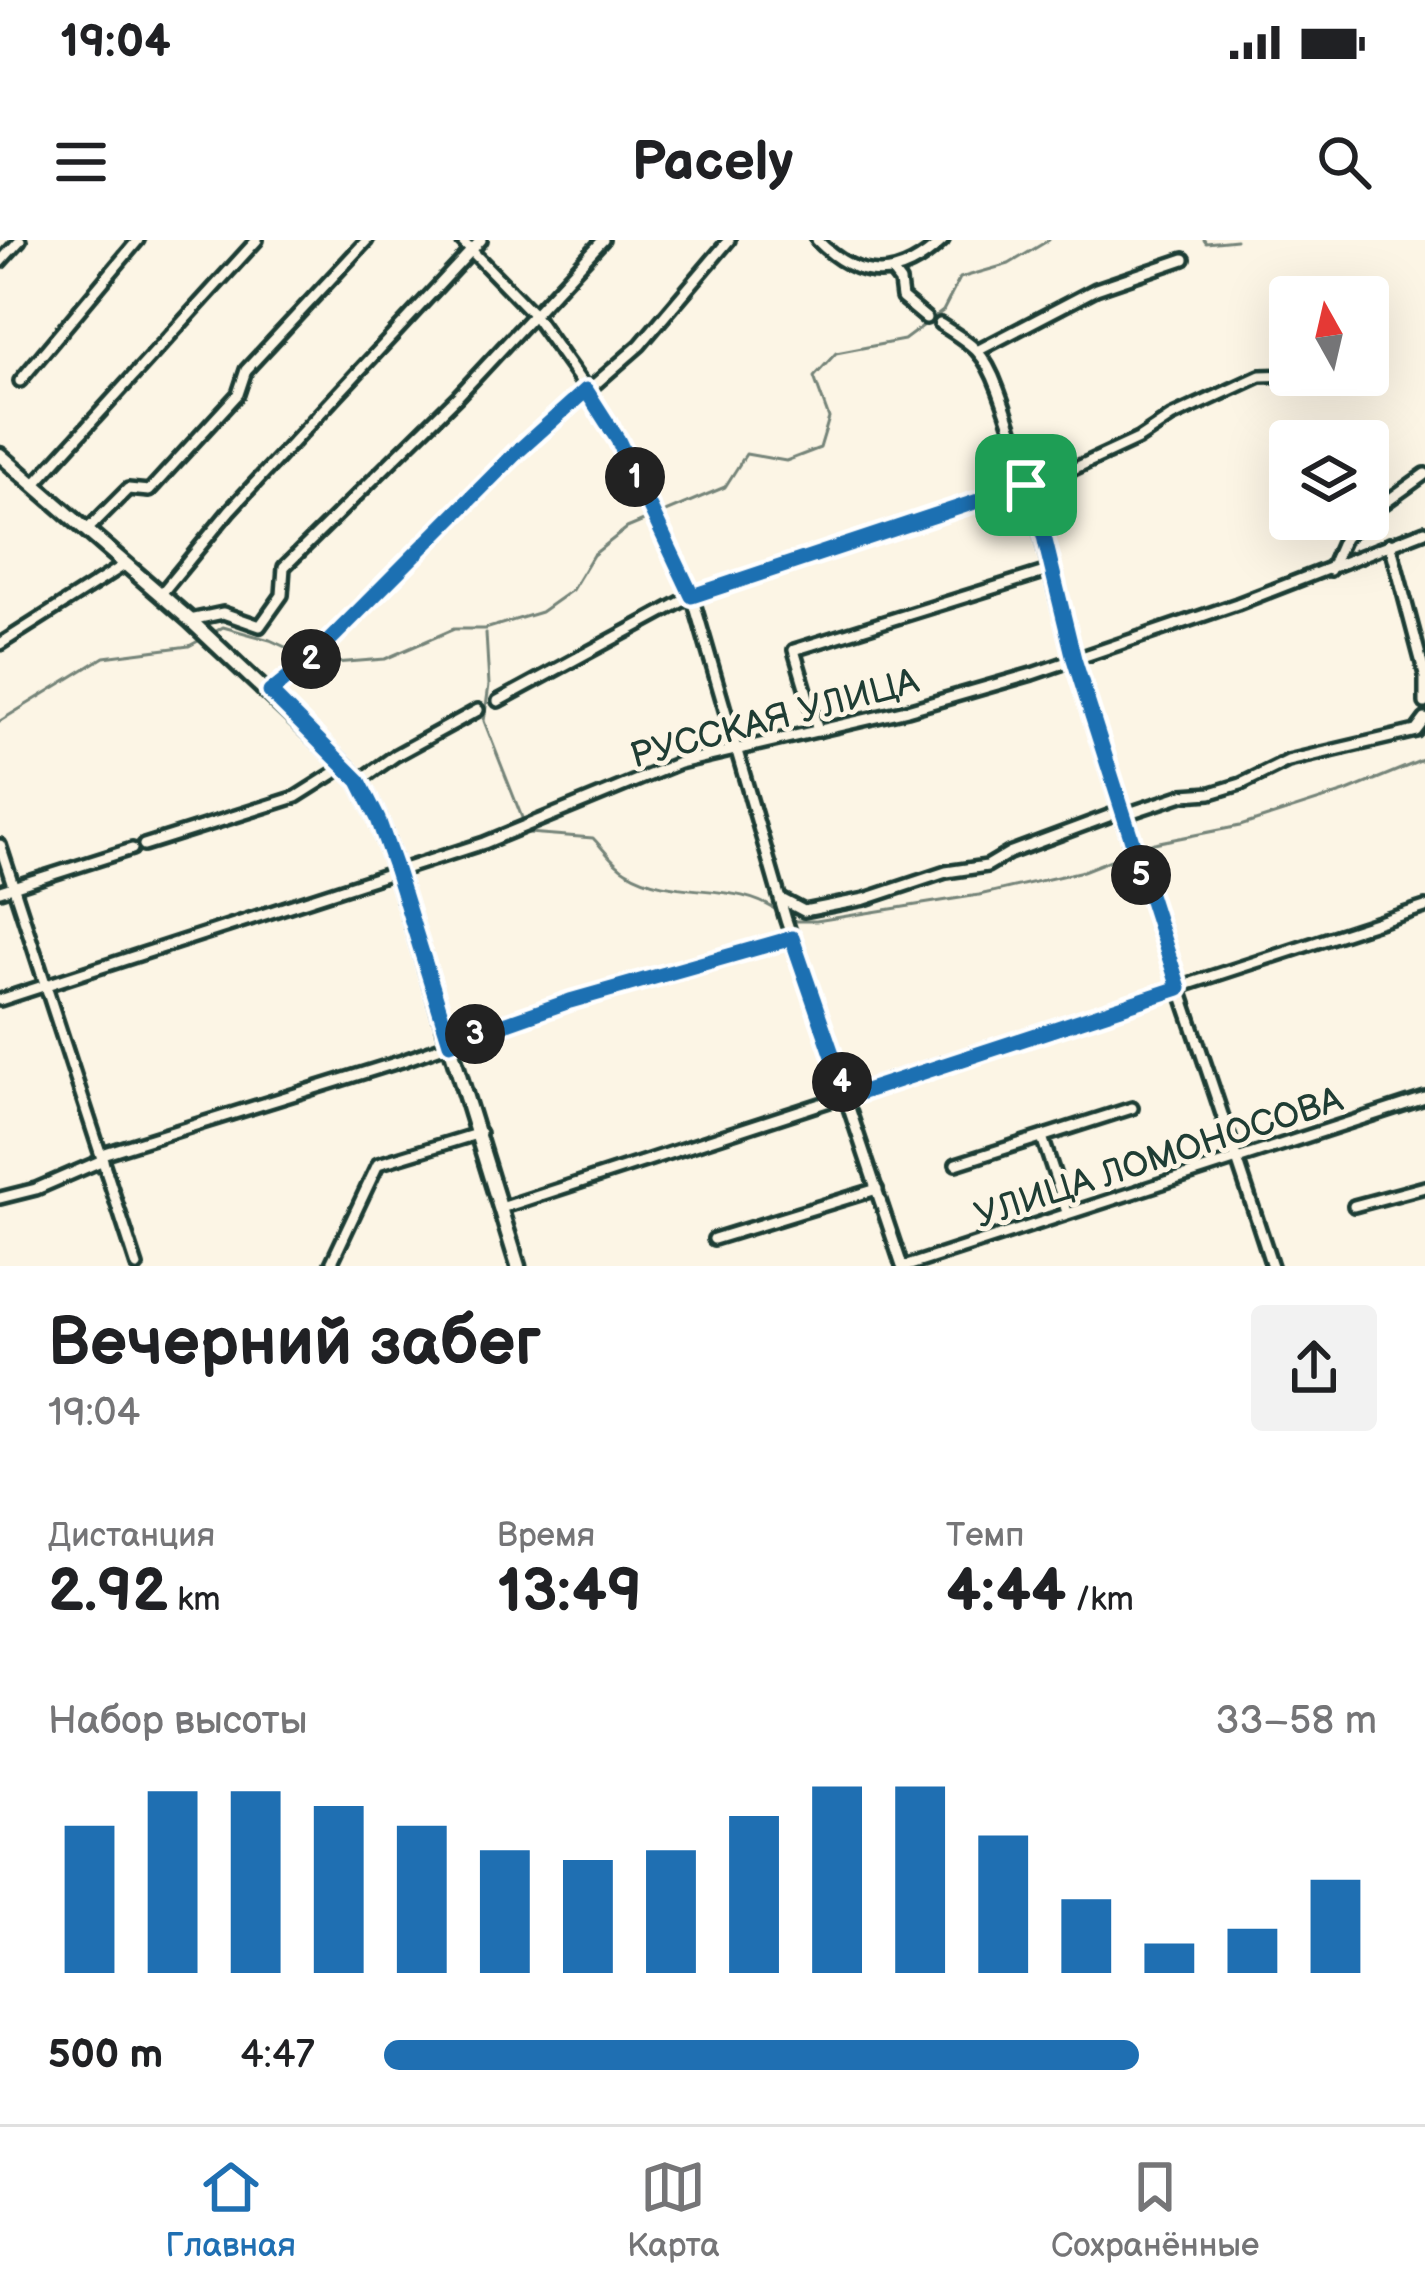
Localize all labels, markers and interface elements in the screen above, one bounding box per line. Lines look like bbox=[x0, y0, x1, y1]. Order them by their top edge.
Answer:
text: 19:04 bbox=[60, 15, 171, 70]
icon: menu bbox=[48, 129, 114, 195]
icon: search bbox=[1311, 129, 1377, 195]
text: Pacely bbox=[632, 130, 793, 195]
north arrow bbox=[1269, 276, 1389, 396]
map controls bbox=[1269, 276, 1389, 540]
button: layers bbox=[1269, 420, 1389, 540]
pin bbox=[975, 434, 1077, 536]
pin: 1 bbox=[605, 447, 665, 507]
icon: arrive bbox=[993, 452, 1059, 518]
text: 1 bbox=[628, 457, 642, 497]
pin: 2 bbox=[281, 629, 341, 689]
text: 2 bbox=[301, 639, 321, 679]
street label: РУССКАЯ УЛИЦА bbox=[626, 660, 924, 779]
pin: 5 bbox=[1111, 845, 1171, 905]
text: 5 bbox=[1131, 855, 1151, 895]
pin: 3 bbox=[445, 1004, 505, 1064]
text: 3 bbox=[465, 1014, 485, 1054]
pin: 4 bbox=[812, 1052, 872, 1112]
text: 4 bbox=[832, 1062, 852, 1102]
street label: УЛИЦА ЛОМОНОСОВА bbox=[969, 1079, 1348, 1238]
text: Вечерний забег bbox=[48, 1305, 541, 1384]
button: share bbox=[1251, 1305, 1377, 1431]
text: 19:04 bbox=[48, 1390, 140, 1437]
text: Дистанция bbox=[48, 1516, 215, 1556]
text: Время bbox=[497, 1516, 595, 1556]
text: Темп bbox=[946, 1516, 1024, 1556]
text: 2.92 bbox=[48, 1556, 168, 1628]
text: 13:49 bbox=[497, 1556, 642, 1628]
text: 4:44 bbox=[946, 1556, 1066, 1628]
text: km bbox=[168, 1580, 221, 1620]
text: /km bbox=[1066, 1580, 1134, 1620]
text: Набор высоты bbox=[48, 1698, 308, 1745]
text: 33–58 m bbox=[1215, 1698, 1377, 1745]
text: 500 m bbox=[48, 2032, 163, 2079]
text: 4:47 bbox=[240, 2032, 315, 2079]
tab: Главная bbox=[166, 2154, 296, 2266]
tab: Карта bbox=[627, 2154, 720, 2266]
tab: Сохранённые bbox=[1051, 2154, 1259, 2266]

